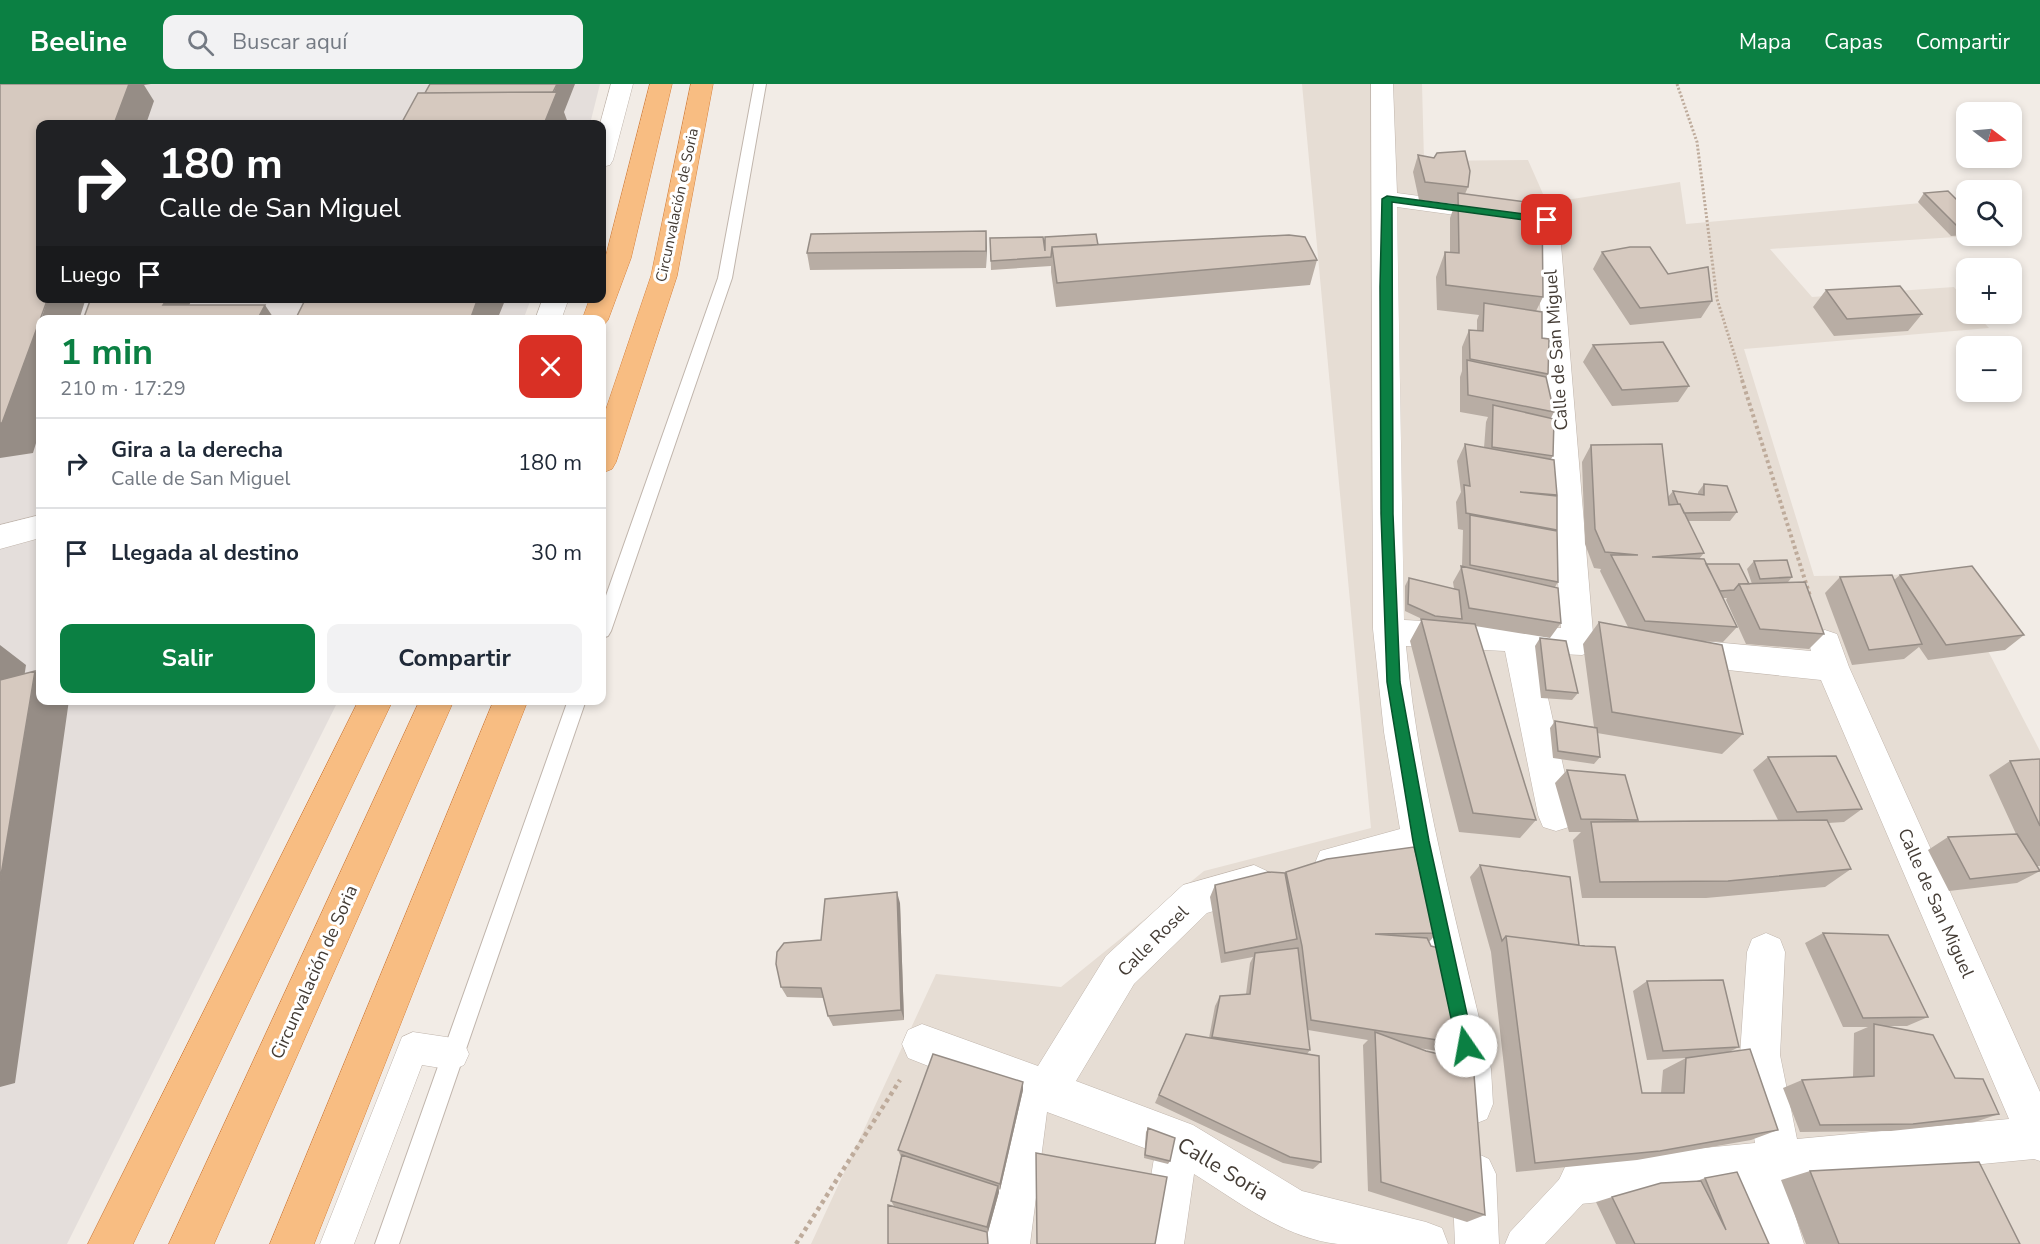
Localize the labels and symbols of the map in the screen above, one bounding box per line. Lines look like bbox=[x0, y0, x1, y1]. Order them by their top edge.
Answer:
north arrow bbox=[1956, 102, 2022, 168]
street label: Circunvalación de Soria bbox=[651, 126, 703, 284]
pin bbox=[1521, 194, 1572, 245]
street label: Calle de San Miguel bbox=[1538, 268, 1574, 431]
street label: Calle de San Miguel bbox=[1892, 824, 1980, 982]
street label: Circunvalación de Soria bbox=[265, 881, 363, 1063]
street label: Calle Rosel bbox=[1112, 900, 1194, 982]
position arrow bbox=[1434, 1014, 1498, 1078]
street label: Calle Soria bbox=[1172, 1131, 1274, 1207]

